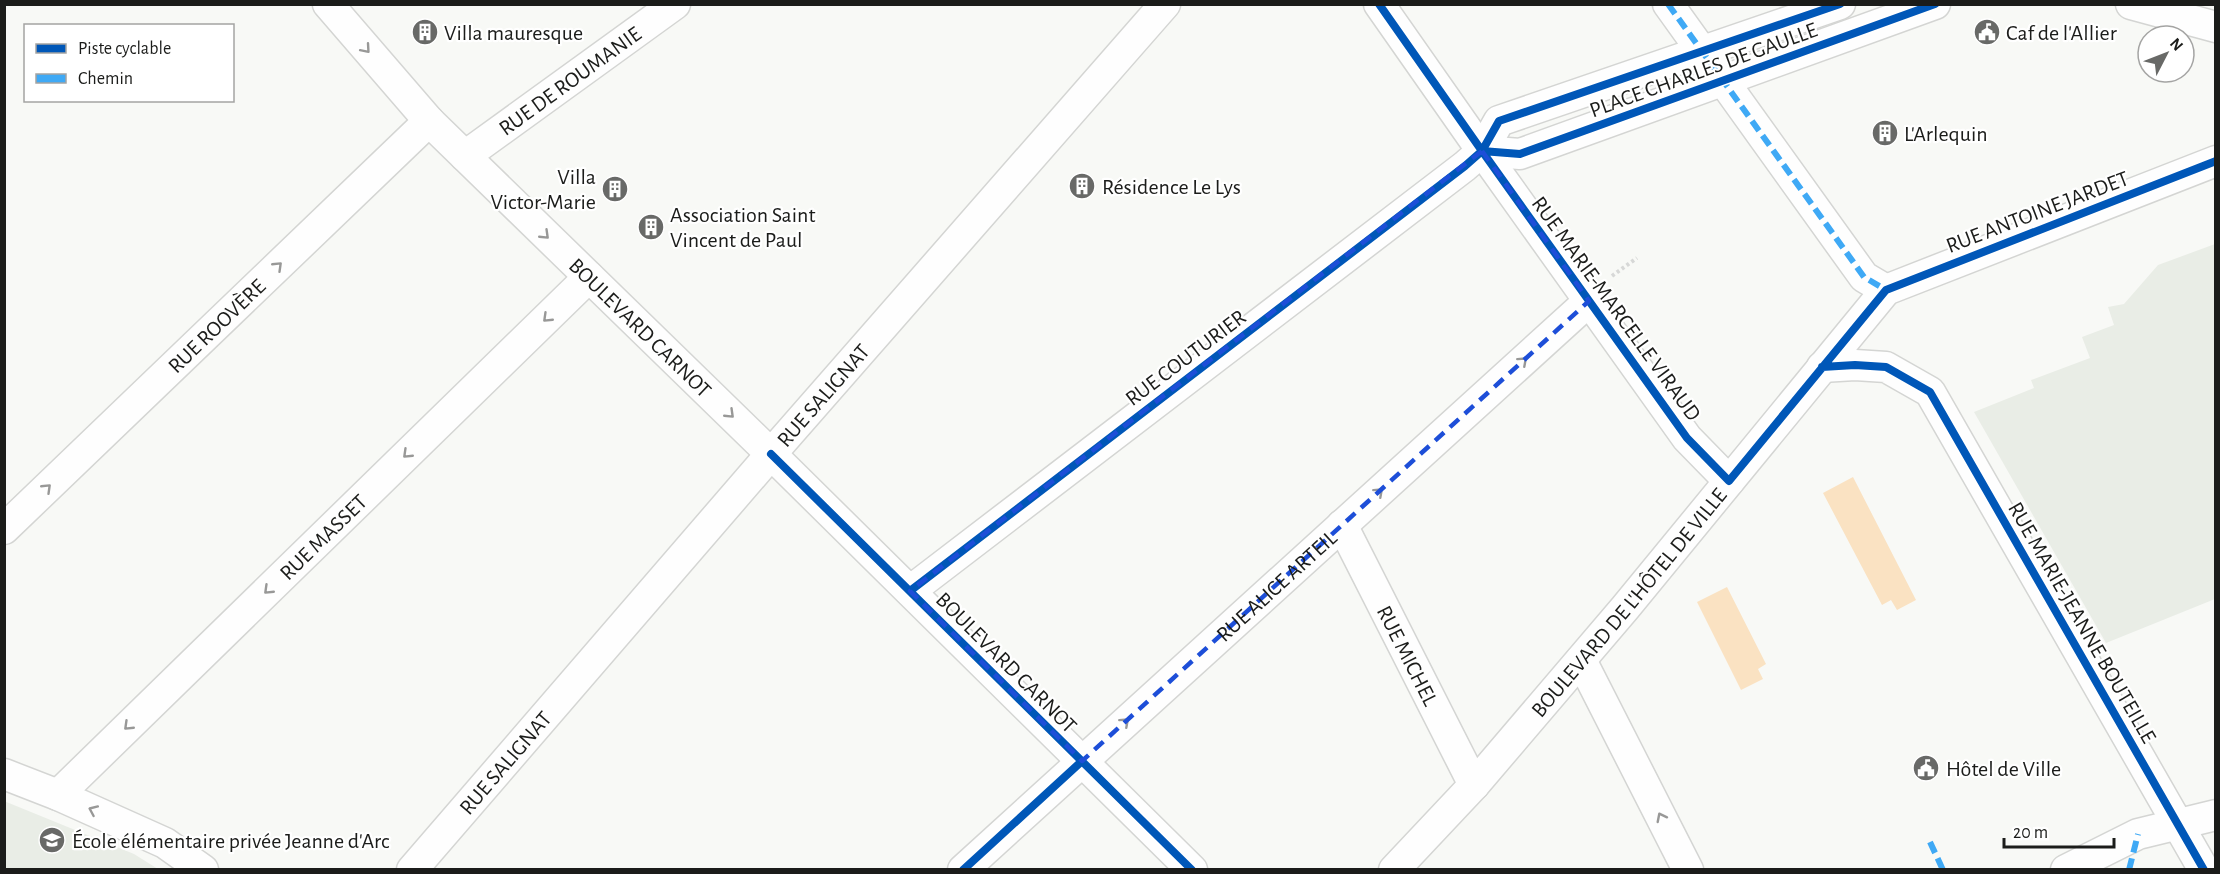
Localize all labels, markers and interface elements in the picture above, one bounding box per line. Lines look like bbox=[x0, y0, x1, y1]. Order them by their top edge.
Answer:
building icon: Villa mauresque bbox=[410, 17, 440, 47]
public building icon: Caf de l'Allier bbox=[1972, 17, 2002, 47]
street label: PLACE CHARLES DE GAULLE bbox=[1587, 18, 1820, 121]
place label: Villa mauresque bbox=[444, 22, 583, 44]
street label: RUE DE ROUMANIE bbox=[495, 22, 646, 140]
place label: Caf de l'Allier bbox=[2006, 22, 2117, 44]
legend bbox=[24, 24, 234, 102]
north arrow bbox=[2136, 24, 2196, 84]
text: N bbox=[2167, 35, 2186, 54]
text: Piste cyclable bbox=[78, 40, 171, 58]
one-way arrow bbox=[359, 42, 370, 53]
text: Chemin bbox=[78, 70, 133, 88]
building icon: L'Arlequin bbox=[1870, 118, 1900, 148]
place label: L'Arlequin bbox=[1904, 123, 1988, 145]
place label: Villa Victor-Marie bbox=[490, 166, 596, 213]
street label: RUE ANTOINE JARDET bbox=[1943, 167, 2132, 257]
building icon: Résidence Le Lys bbox=[1067, 171, 1097, 201]
building icon: Villa Victor-Marie bbox=[600, 174, 630, 204]
place label: Résidence Le Lys bbox=[1102, 176, 1241, 198]
street label: RUE MARIE-MARCELLE VIRAUD bbox=[1528, 192, 1705, 425]
place label: Association Saint Vincent de Paul bbox=[670, 204, 815, 251]
building icon: Association Saint Vincent de Paul bbox=[636, 212, 666, 242]
one-way arrow bbox=[538, 227, 549, 238]
street label: BOULEVARD CARNOT bbox=[565, 254, 716, 402]
one-way arrow bbox=[272, 262, 282, 273]
street label: RUE ROOVÈRE bbox=[164, 275, 270, 377]
street label: RUE COUTURIER bbox=[1121, 306, 1250, 410]
one-way arrow bbox=[543, 310, 554, 321]
street label: RUE SALIGNAT bbox=[773, 340, 874, 451]
one-way arrow bbox=[1517, 357, 1527, 368]
one-way arrow bbox=[723, 407, 734, 418]
one-way arrow bbox=[404, 447, 414, 458]
street label: BOULEVARD DE L'HÔTEL DE VILLE bbox=[1527, 484, 1731, 721]
one-way arrow bbox=[39, 485, 50, 496]
one-way arrow bbox=[1372, 488, 1382, 499]
street label: RUE MASSET bbox=[276, 490, 371, 584]
street label: RUE MARIE-JEANNE BOUTEILLE bbox=[2004, 498, 2160, 747]
street label: RUE ALICE ARTEIL bbox=[1212, 526, 1342, 646]
one-way arrow bbox=[264, 583, 275, 594]
street label: BOULEVARD CARNOT bbox=[932, 588, 1081, 737]
street label: RUE MICHEL bbox=[1373, 602, 1442, 710]
street label: RUE SALIGNAT bbox=[455, 707, 556, 819]
one-way arrow bbox=[1118, 718, 1129, 729]
one-way arrow bbox=[124, 719, 135, 730]
public building icon: Hôtel de Ville bbox=[1911, 753, 1941, 783]
place label: Hôtel de Ville bbox=[1946, 758, 2061, 780]
one-way arrow bbox=[88, 805, 99, 817]
scale bar bbox=[2004, 811, 2114, 849]
one-way arrow bbox=[1657, 813, 1669, 824]
text: 20 m bbox=[2013, 824, 2048, 842]
school or university icon: École élémentaire privée Jeanne d'Arc bbox=[37, 825, 67, 855]
place label: École élémentaire privée Jeanne d'Arc bbox=[72, 829, 390, 852]

